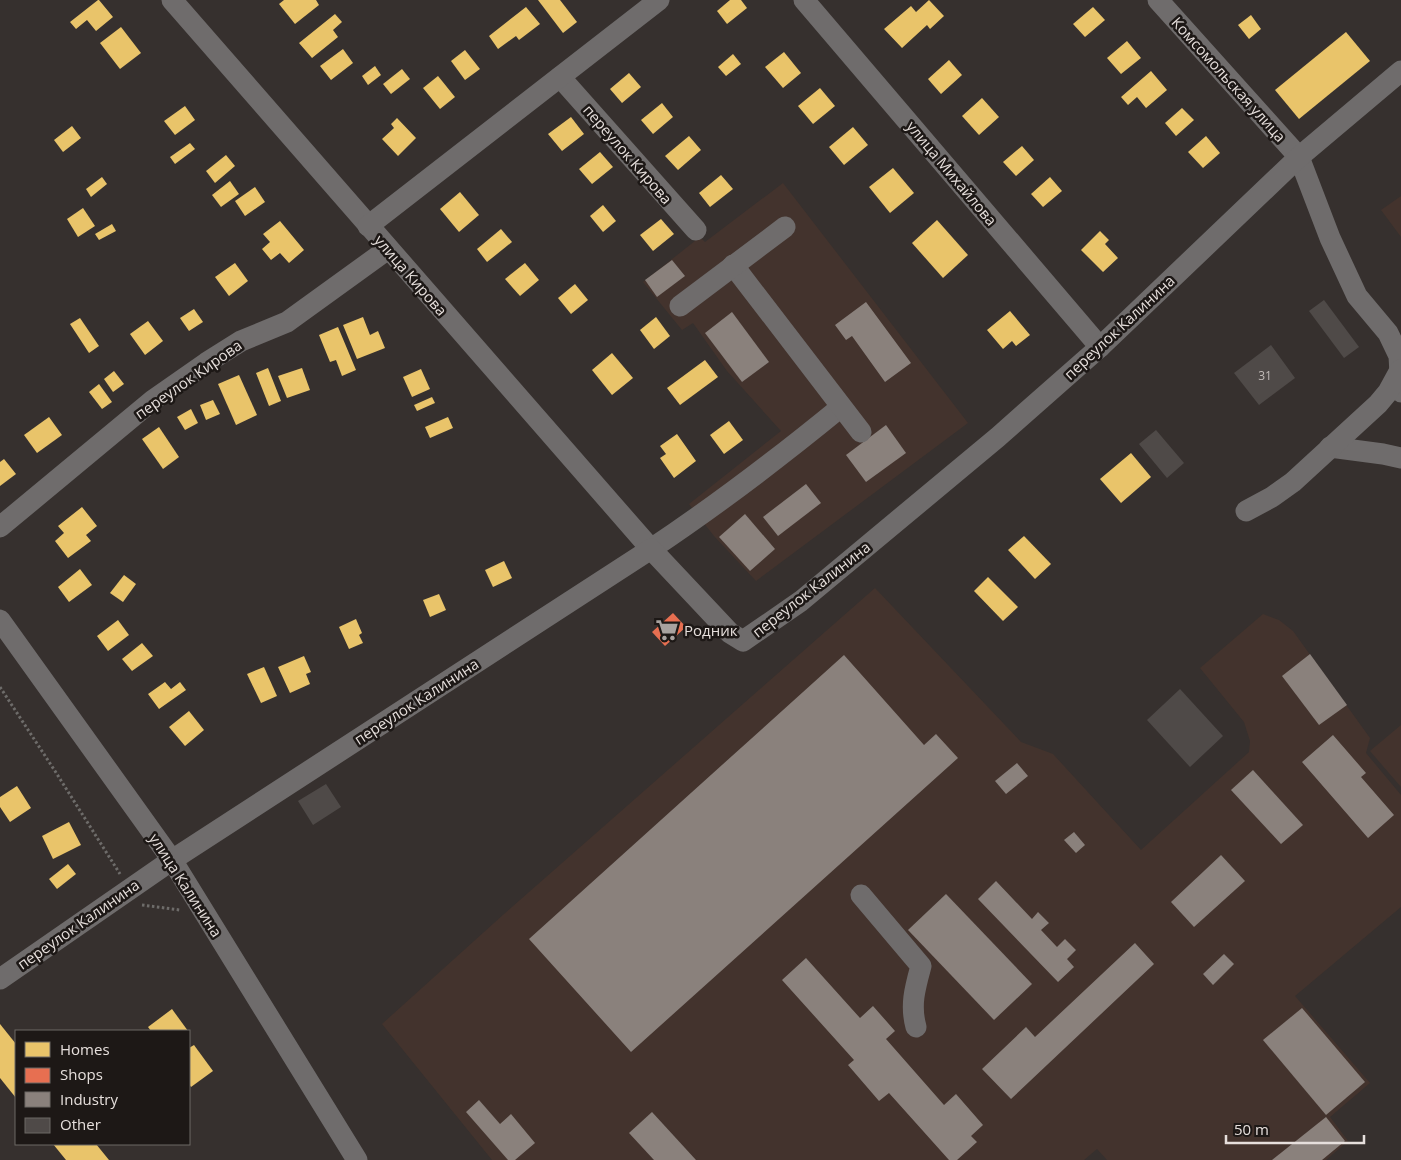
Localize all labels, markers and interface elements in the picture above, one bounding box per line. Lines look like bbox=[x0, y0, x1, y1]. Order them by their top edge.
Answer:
street label: Комсомольская улица bbox=[1167, 12, 1291, 146]
street label: переулок Кирова bbox=[579, 100, 677, 208]
street label: улица Михайлова bbox=[902, 117, 1002, 229]
street label: улица Кирова bbox=[370, 230, 452, 320]
street label: переулок Калинина bbox=[1059, 270, 1179, 384]
street label: переулок Кирова bbox=[131, 335, 245, 423]
house number: 31 bbox=[1258, 367, 1272, 384]
street label: переулок Калинина bbox=[748, 537, 874, 641]
supermarket icon: Родник bbox=[654, 617, 680, 643]
place label: Родник bbox=[684, 620, 738, 640]
street label: переулок Калинина bbox=[350, 653, 482, 749]
street label: улица Калинина bbox=[145, 829, 227, 941]
street label: переулок Калинина bbox=[13, 874, 143, 974]
legend bbox=[15, 1030, 190, 1145]
text: Homes bbox=[60, 1039, 110, 1059]
text: Shops bbox=[60, 1064, 103, 1084]
text: Industry bbox=[60, 1089, 118, 1109]
scale bar bbox=[1226, 1112, 1364, 1144]
text: Other bbox=[60, 1114, 101, 1134]
text: 50 m bbox=[1234, 1119, 1269, 1139]

